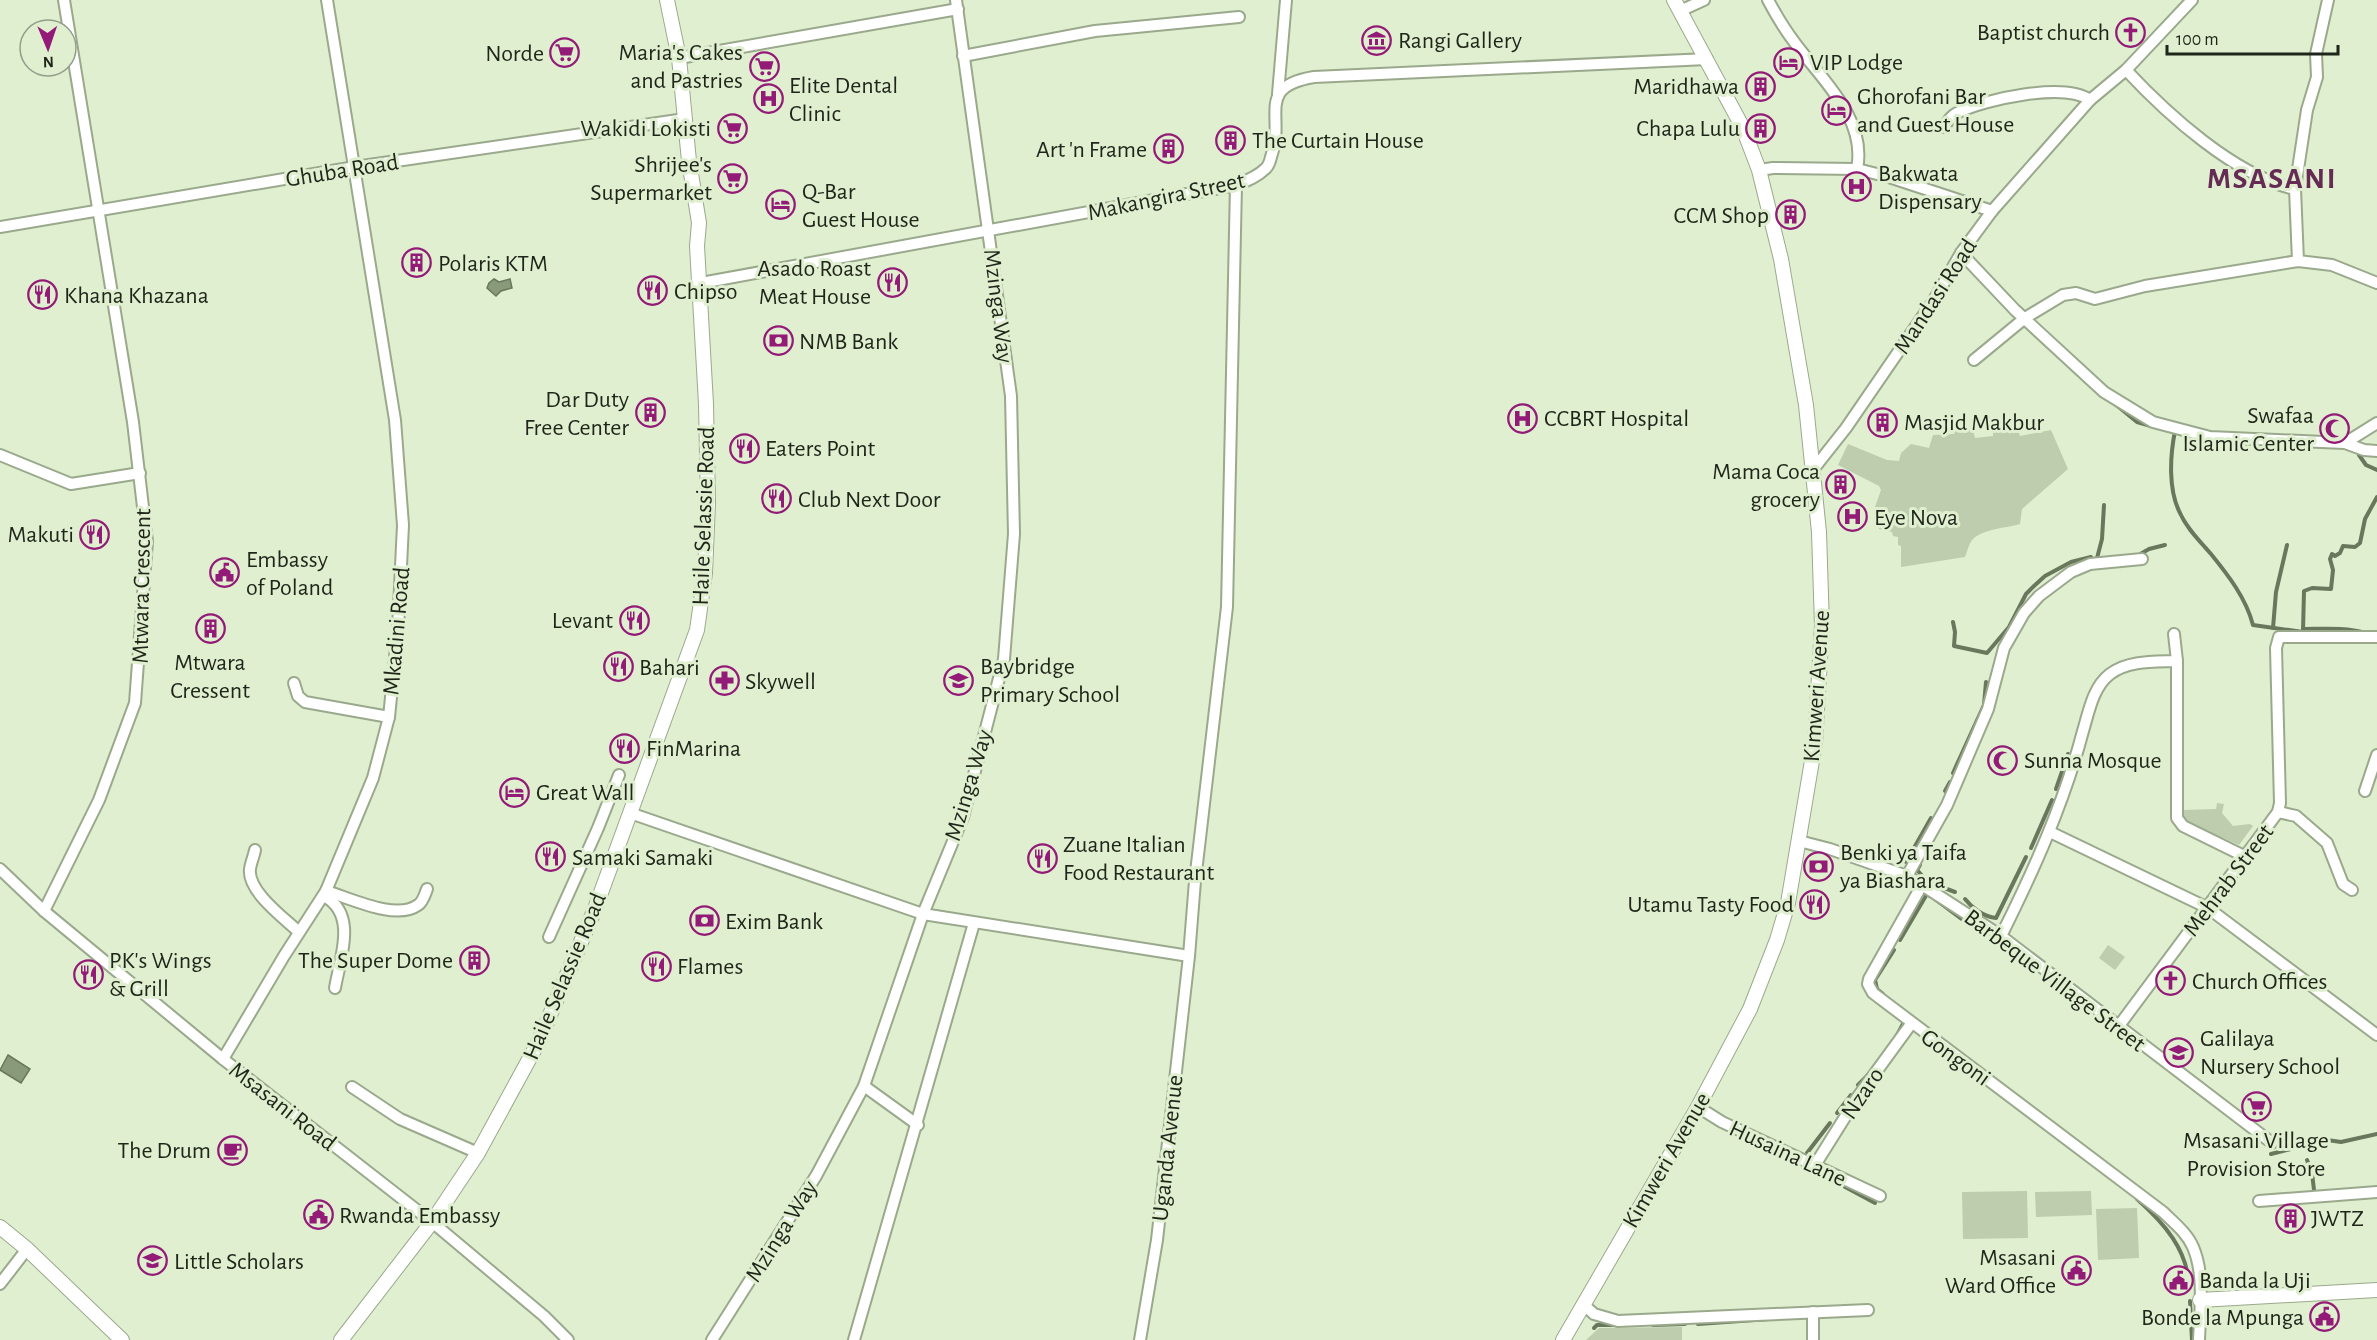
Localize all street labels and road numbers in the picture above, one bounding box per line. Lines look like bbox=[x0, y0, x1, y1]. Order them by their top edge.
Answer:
street label: Ghuba Road bbox=[284, 150, 400, 192]
street label: Makangira Street bbox=[1085, 169, 1247, 225]
street label: Mandasi Road bbox=[1890, 235, 1982, 358]
street label: Mzinga Way bbox=[979, 248, 1017, 364]
street label: Haile Selassie Road bbox=[689, 426, 719, 606]
street label: Mtwara Crescent bbox=[129, 508, 155, 664]
street label: Mkadini Road bbox=[379, 566, 415, 696]
street label: Kimweri Avenue bbox=[1800, 609, 1834, 763]
street label: Mzinga Way bbox=[941, 727, 997, 844]
street label: Mehrab Street bbox=[2179, 820, 2279, 941]
street label: Haile Selassie Road bbox=[519, 889, 611, 1063]
street label: Barbeque Village Street bbox=[1959, 905, 2150, 1057]
street label: Gongoni bbox=[1916, 1025, 1995, 1091]
street label: Msasani Road bbox=[224, 1058, 340, 1156]
street label: Nzaro bbox=[1837, 1063, 1889, 1124]
street label: Uganda Avenue bbox=[1148, 1074, 1188, 1222]
street label: Kimweri Avenue bbox=[1618, 1089, 1715, 1232]
street label: Husaina Lane bbox=[1725, 1116, 1850, 1191]
street label: Mzinga Way bbox=[741, 1177, 822, 1286]

